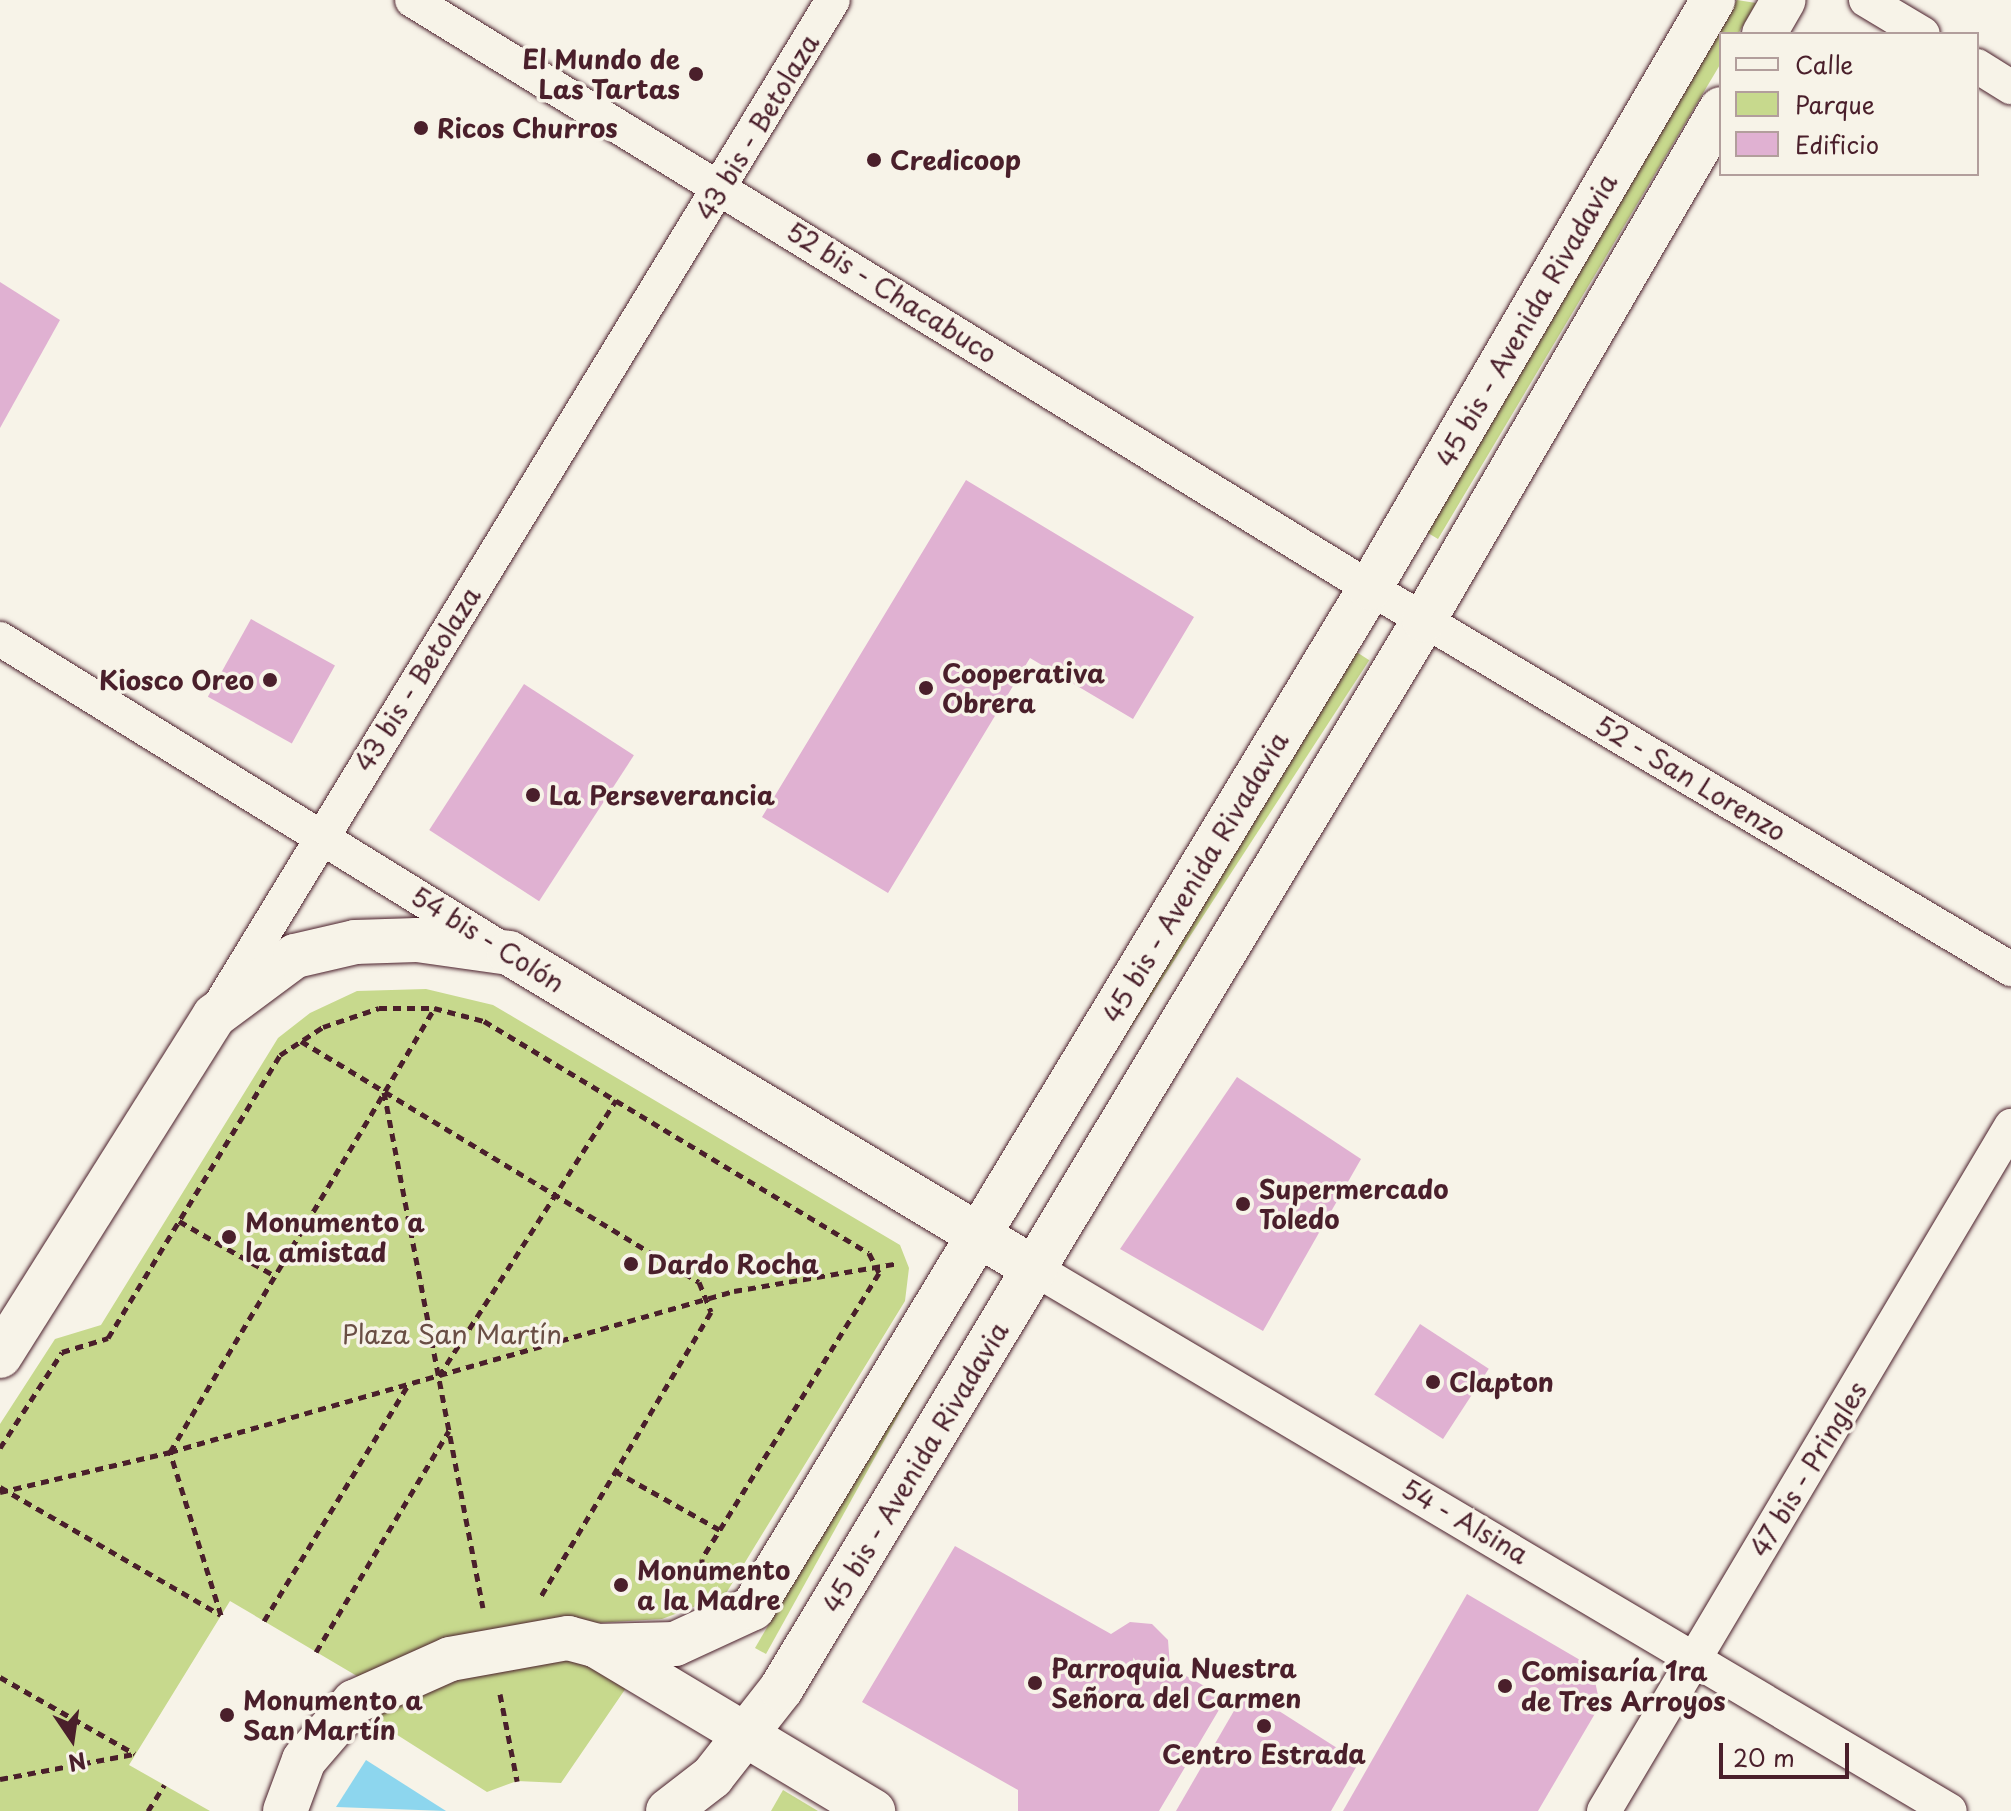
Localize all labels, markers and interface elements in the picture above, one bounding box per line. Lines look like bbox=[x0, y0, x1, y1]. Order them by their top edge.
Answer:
street label: 43 bis - Betolaza bbox=[688, 27, 826, 227]
legend bbox=[1719, 32, 1979, 176]
place label: El Mundo de Las Tartas bbox=[521, 43, 680, 104]
text: Calle bbox=[1795, 46, 1853, 82]
marker: El Mundo de Las Tartas bbox=[687, 65, 705, 83]
text: Parque bbox=[1795, 86, 1875, 122]
place label: Ricos Churros bbox=[437, 112, 618, 144]
marker: Ricos Churros bbox=[412, 119, 430, 137]
text: Edificio bbox=[1795, 126, 1879, 162]
place label: Credicoop bbox=[890, 144, 1021, 176]
marker: Credicoop bbox=[865, 151, 883, 169]
street label: 45 bis - Avenida Rivadavia bbox=[1429, 167, 1623, 473]
street label: 52 bis - Chacabuco bbox=[779, 214, 1005, 370]
street label: 43 bis - Betolaza bbox=[347, 580, 487, 778]
place label: Cooperativa Obrera bbox=[942, 657, 1105, 718]
place label: Kiosco Oreo bbox=[99, 664, 254, 696]
marker: Kiosco Oreo bbox=[261, 671, 279, 689]
marker: Cooperativa Obrera bbox=[917, 679, 935, 697]
street label: 52 - San Lorenzo bbox=[1590, 709, 1792, 847]
street label: 45 bis - Avenida Rivadavia bbox=[1095, 725, 1295, 1029]
place label: La Perseverancia bbox=[549, 779, 776, 811]
marker: La Perseverancia bbox=[524, 786, 542, 804]
street label: 54 bis - Colón bbox=[404, 879, 572, 999]
place label: Supermercado Toledo bbox=[1259, 1173, 1449, 1234]
marker: Supermercado Toledo bbox=[1234, 1195, 1252, 1213]
place label: Monumento a la amistad bbox=[245, 1206, 424, 1268]
marker: Monumento a la amistad bbox=[220, 1228, 238, 1246]
place label: Dardo Rocha bbox=[647, 1248, 818, 1280]
marker: Dardo Rocha bbox=[622, 1255, 640, 1273]
street label: 45 bis - Avenida Rivadavia bbox=[815, 1315, 1015, 1619]
park label: Plaza San Martín bbox=[343, 1318, 561, 1350]
place label: Clapton bbox=[1449, 1366, 1554, 1398]
marker: Clapton bbox=[1424, 1373, 1442, 1391]
street label: 47 bis - Pringles bbox=[1743, 1375, 1873, 1563]
street label: 54 - Alsina bbox=[1396, 1472, 1534, 1570]
place label: Monumento a la Madre bbox=[637, 1554, 790, 1616]
marker: Monumento a la Madre bbox=[612, 1576, 630, 1594]
place label: Parroquia Nuestra Señora del Carmen bbox=[1051, 1652, 1304, 1714]
place label: Comisaría 1ra de Tres Arroyos bbox=[1521, 1655, 1726, 1716]
marker: Parroquia Nuestra Señora del Carmen bbox=[1026, 1674, 1044, 1692]
marker: Comisaría 1ra de Tres Arroyos bbox=[1496, 1677, 1514, 1695]
place label: Monumento a San Martín bbox=[243, 1684, 422, 1746]
north arrow bbox=[32, 1699, 112, 1779]
marker: Monumento a San Martín bbox=[218, 1706, 236, 1724]
marker: Centro Estrada bbox=[1255, 1717, 1273, 1735]
scale bar bbox=[1723, 1727, 1853, 1777]
place label: Centro Estrada bbox=[1162, 1738, 1366, 1770]
text: 20 m bbox=[1733, 1739, 1795, 1775]
text: N bbox=[65, 1745, 90, 1781]

